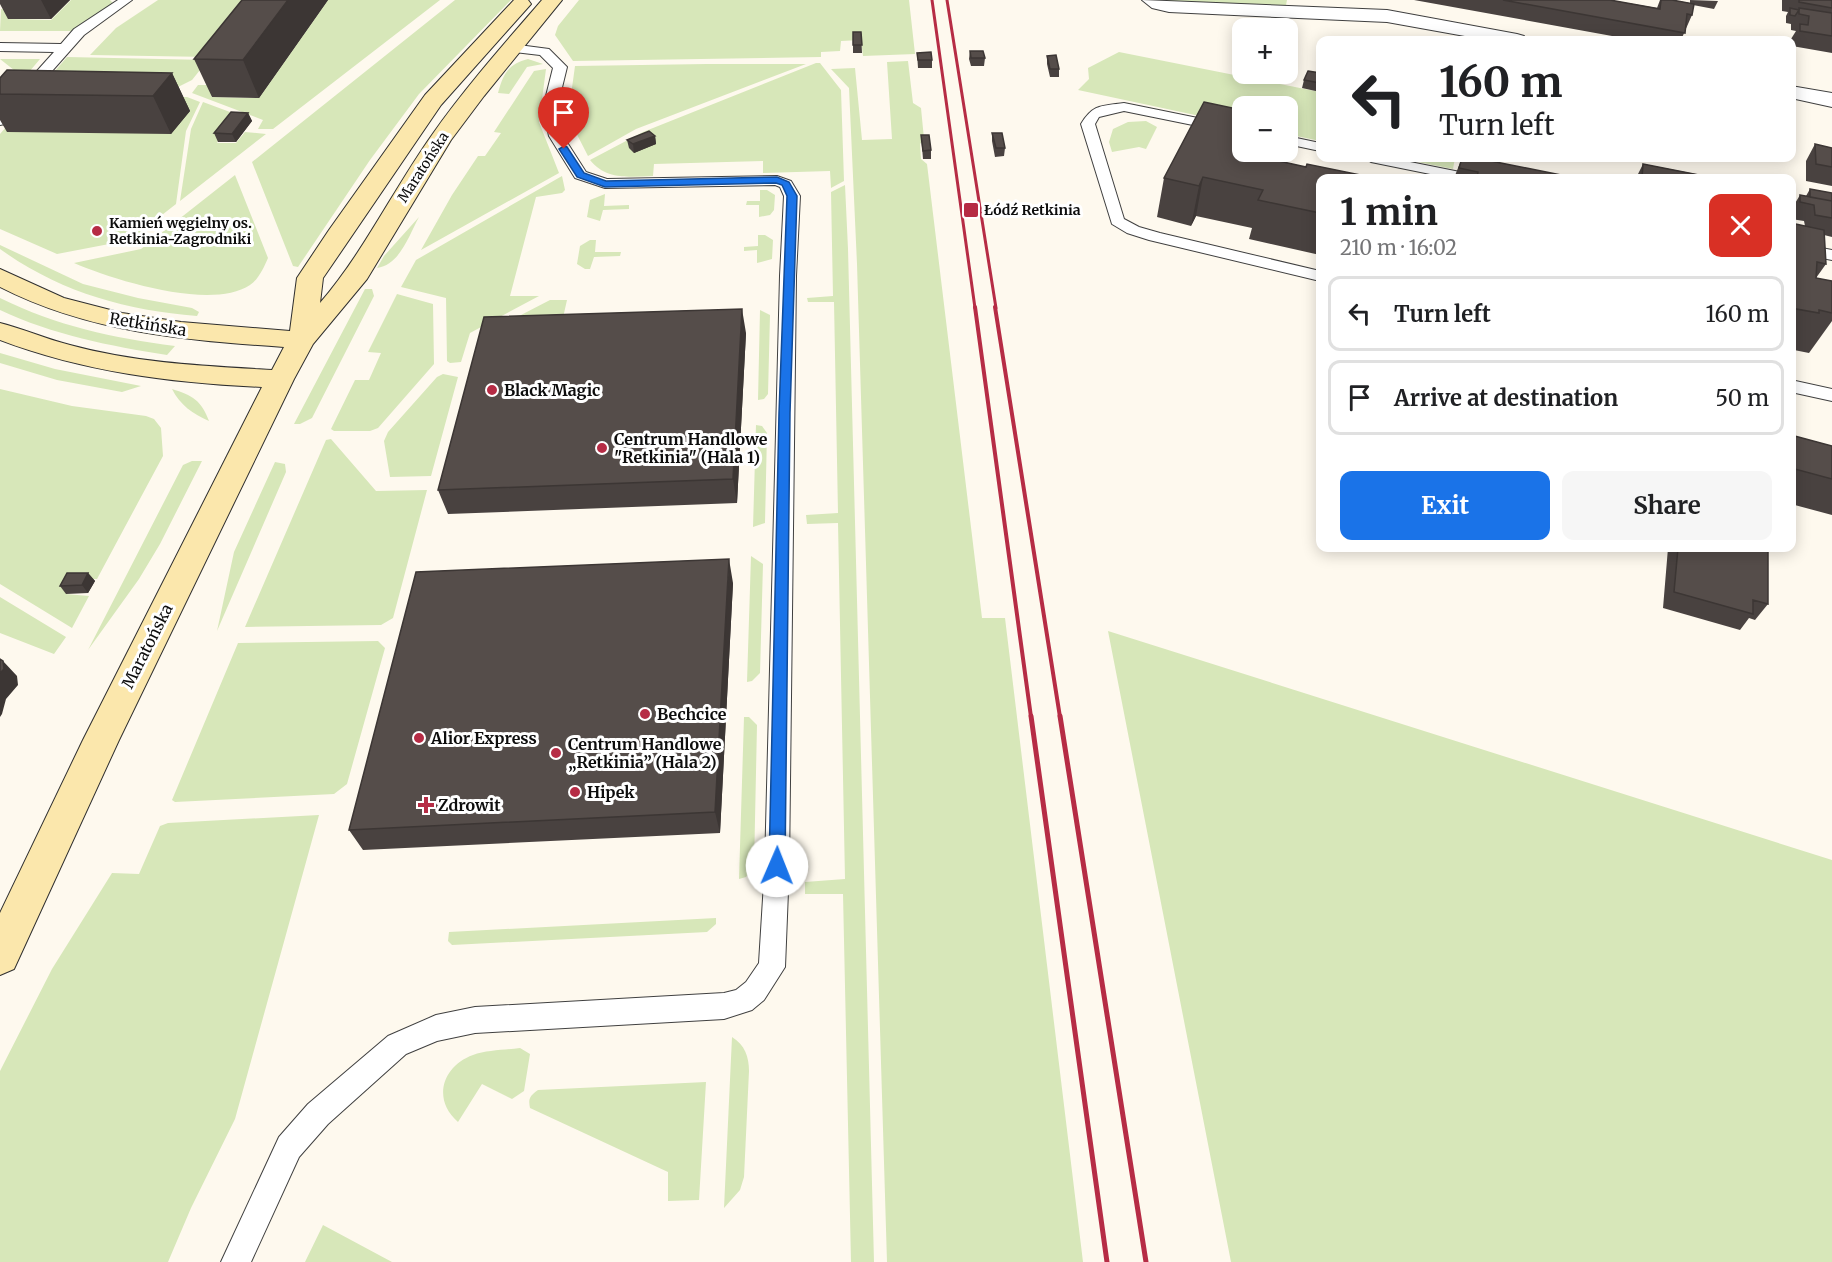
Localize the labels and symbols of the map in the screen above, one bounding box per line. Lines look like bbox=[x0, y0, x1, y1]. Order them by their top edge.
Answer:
pin bbox=[538, 87, 589, 149]
street label: Maratońska bbox=[394, 128, 453, 206]
marker: Łódź Retkinia bbox=[962, 201, 980, 219]
place label: Łódź Retkinia bbox=[984, 201, 1081, 219]
place label: Kamień węgielny os. Retkinia-Zagrodniki bbox=[109, 214, 252, 248]
marker: Kamień węgielny os. Retkinia-Zagrodniki bbox=[90, 224, 104, 238]
street label: Retkińska bbox=[108, 308, 188, 340]
place label: Black Magic bbox=[504, 380, 600, 400]
marker: Black Magic bbox=[485, 383, 499, 397]
place label: Centrum Handlowe "Retkinia" (Hala 1) bbox=[614, 429, 768, 467]
marker: Centrum Handlowe "Retkinia" (Hala 1) bbox=[595, 441, 609, 455]
street label: Maratońska bbox=[117, 600, 177, 692]
place label: Bechcice bbox=[657, 704, 727, 724]
marker: Bechcice bbox=[638, 707, 652, 721]
place label: Alior Express bbox=[430, 728, 537, 748]
marker: Alior Express bbox=[412, 731, 426, 745]
place label: Centrum Handlowe „Retkinia” (Hala 2) bbox=[568, 734, 722, 772]
marker: Centrum Handlowe „Retkinia” (Hala 2) bbox=[549, 746, 563, 760]
place label: Hipek bbox=[587, 782, 635, 802]
marker: Hipek bbox=[568, 785, 582, 799]
place label: Zdrowit bbox=[438, 795, 501, 815]
marker: Zdrowit bbox=[419, 798, 433, 812]
position arrow bbox=[745, 834, 809, 898]

